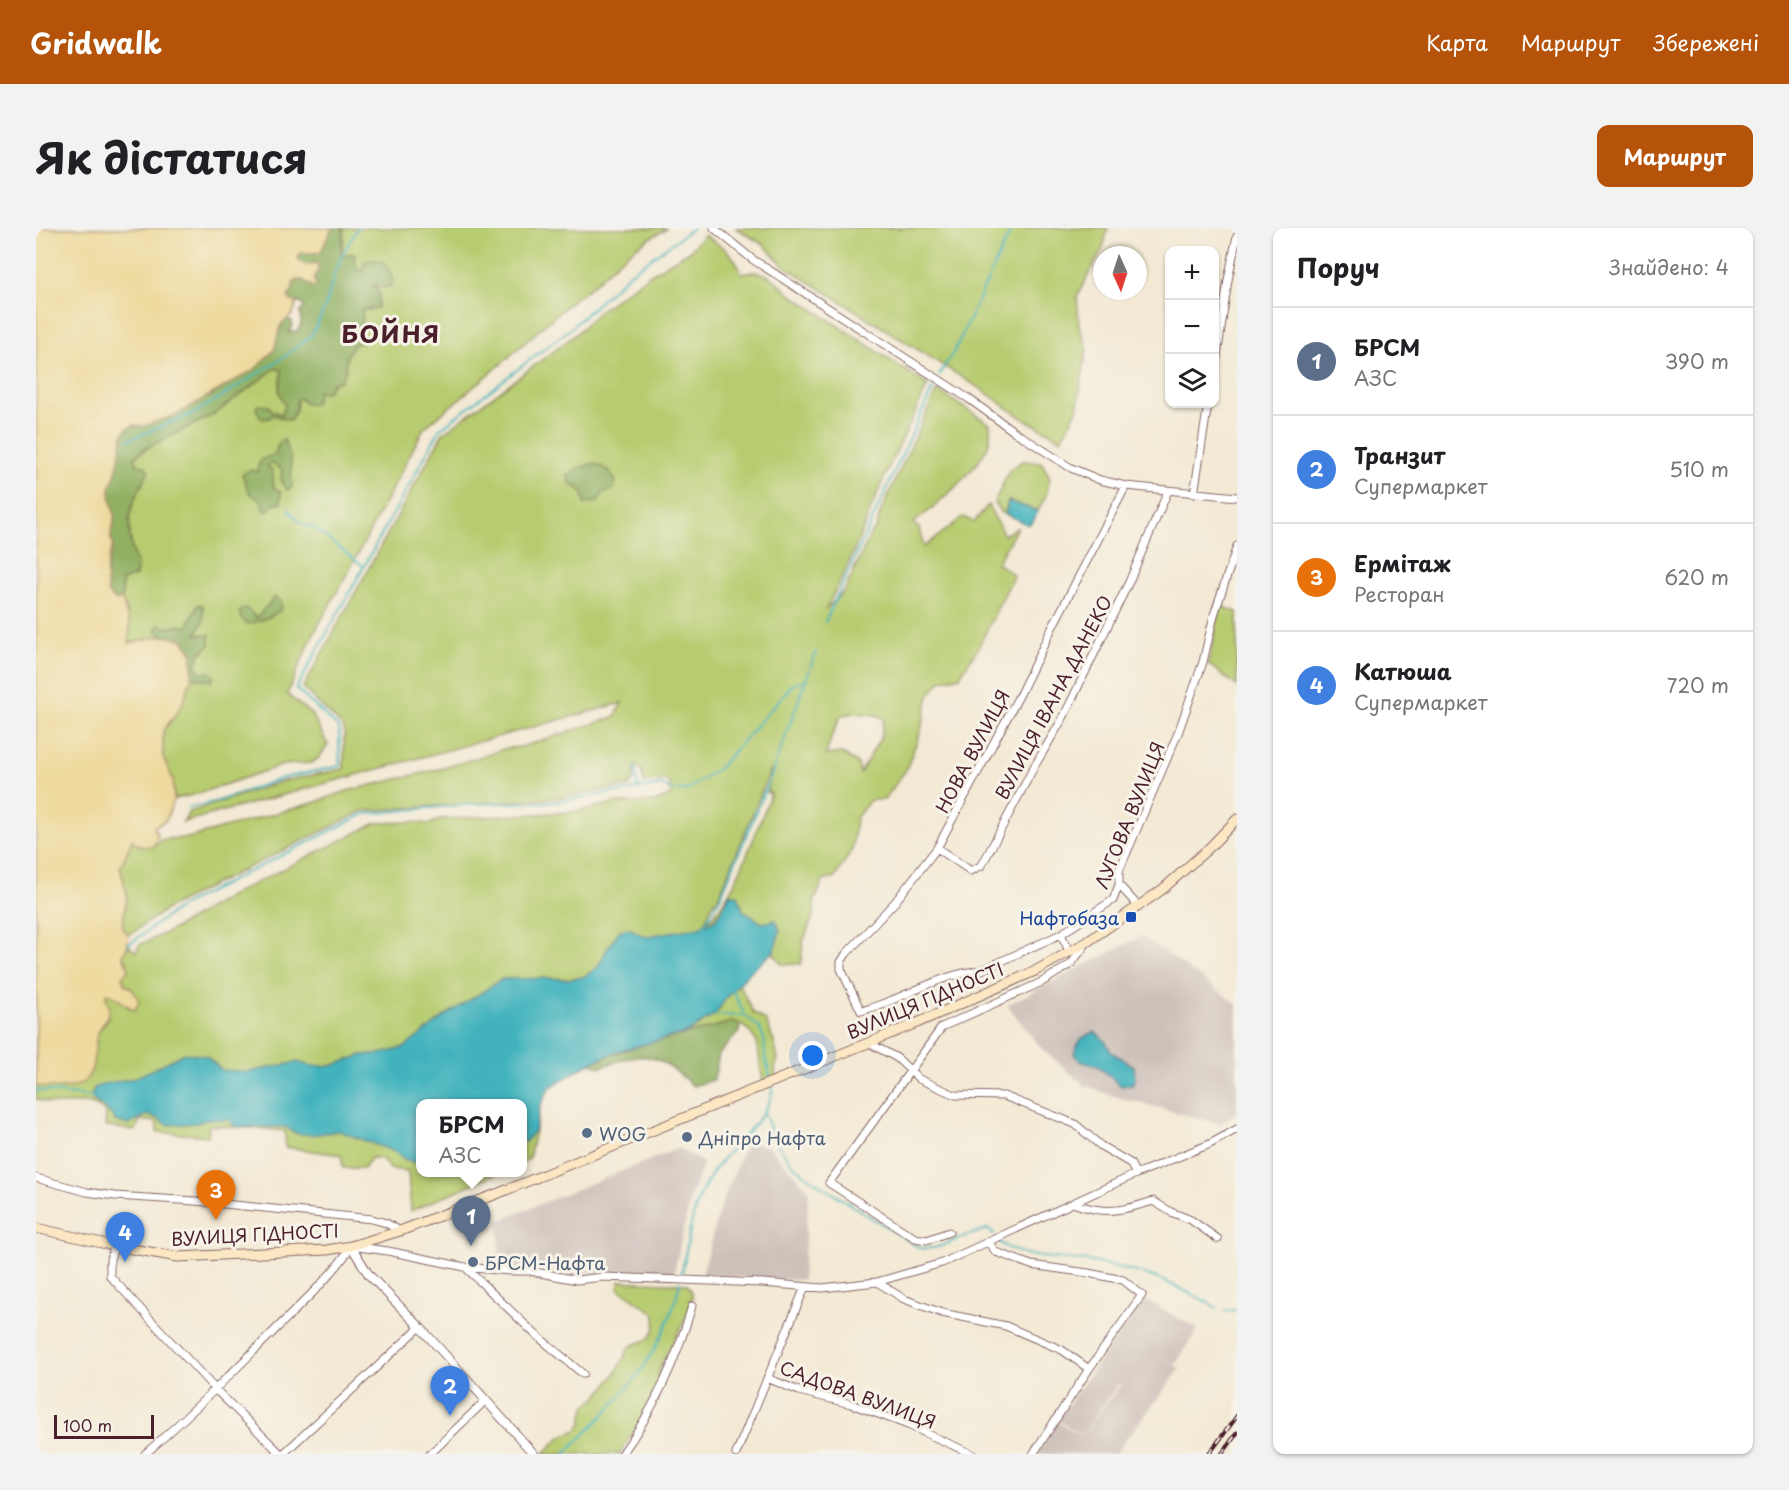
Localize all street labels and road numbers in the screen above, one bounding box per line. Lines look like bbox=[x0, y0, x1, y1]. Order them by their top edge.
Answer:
street label: ВУЛИЦЯ ІВАНА ДАНЕКО bbox=[988, 590, 1118, 804]
street label: НОВА ВУЛИЦЯ bbox=[928, 684, 1016, 818]
street label: ЛУГОВА ВУЛИЦЯ bbox=[1087, 737, 1171, 893]
street label: ВУЛИЦЯ ГІДНОСТІ bbox=[842, 955, 1008, 1045]
street label: ВУЛИЦЯ ГІДНОСТІ bbox=[170, 1216, 340, 1252]
street label: САДОВА ВУЛИЦЯ bbox=[776, 1353, 940, 1435]

